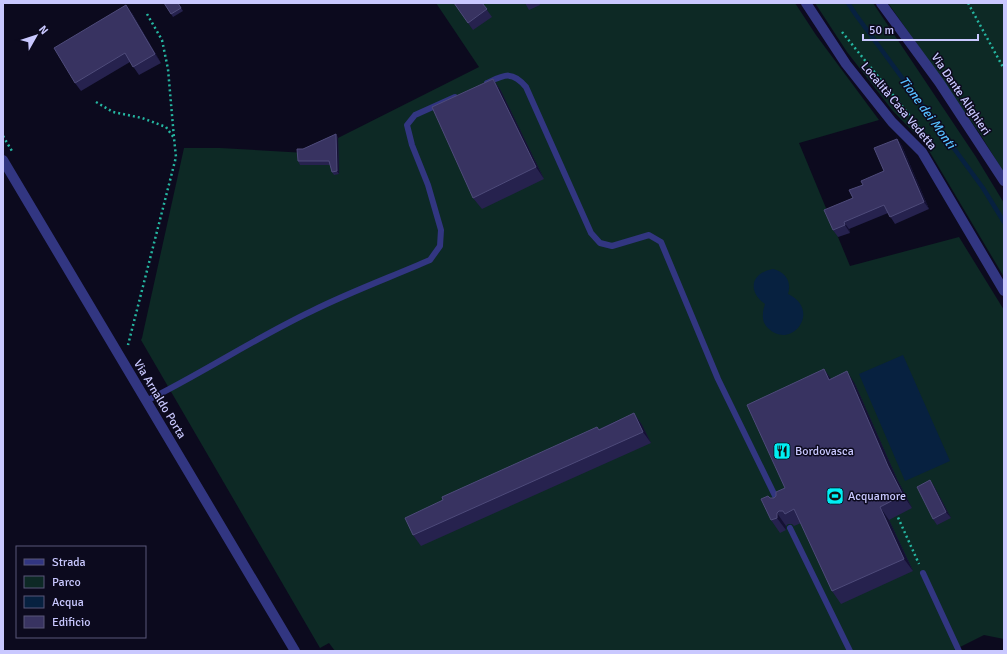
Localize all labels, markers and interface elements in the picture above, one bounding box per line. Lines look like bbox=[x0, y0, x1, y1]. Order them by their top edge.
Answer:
north arrow bbox=[16, 16, 56, 56]
scale bar bbox=[863, 16, 978, 42]
text: N bbox=[36, 23, 51, 37]
text: 50 m bbox=[869, 23, 894, 38]
street label: Via Dante Alighieri bbox=[928, 50, 994, 138]
street label: Località Casa Vedetta bbox=[858, 59, 940, 153]
water label: Tione dei Monti bbox=[896, 73, 960, 153]
street label: Via Arnaldo Porta bbox=[130, 357, 189, 442]
restaurant icon: Bordovasca bbox=[772, 441, 792, 461]
place label: Bordovasca bbox=[795, 444, 854, 459]
sports icon: Acquamore bbox=[825, 486, 845, 506]
place label: Acquamore bbox=[848, 489, 906, 504]
legend bbox=[16, 546, 146, 638]
text: Strada bbox=[52, 555, 86, 570]
text: Parco bbox=[52, 575, 81, 590]
text: Acqua bbox=[52, 595, 84, 610]
text: Edificio bbox=[52, 615, 90, 630]

